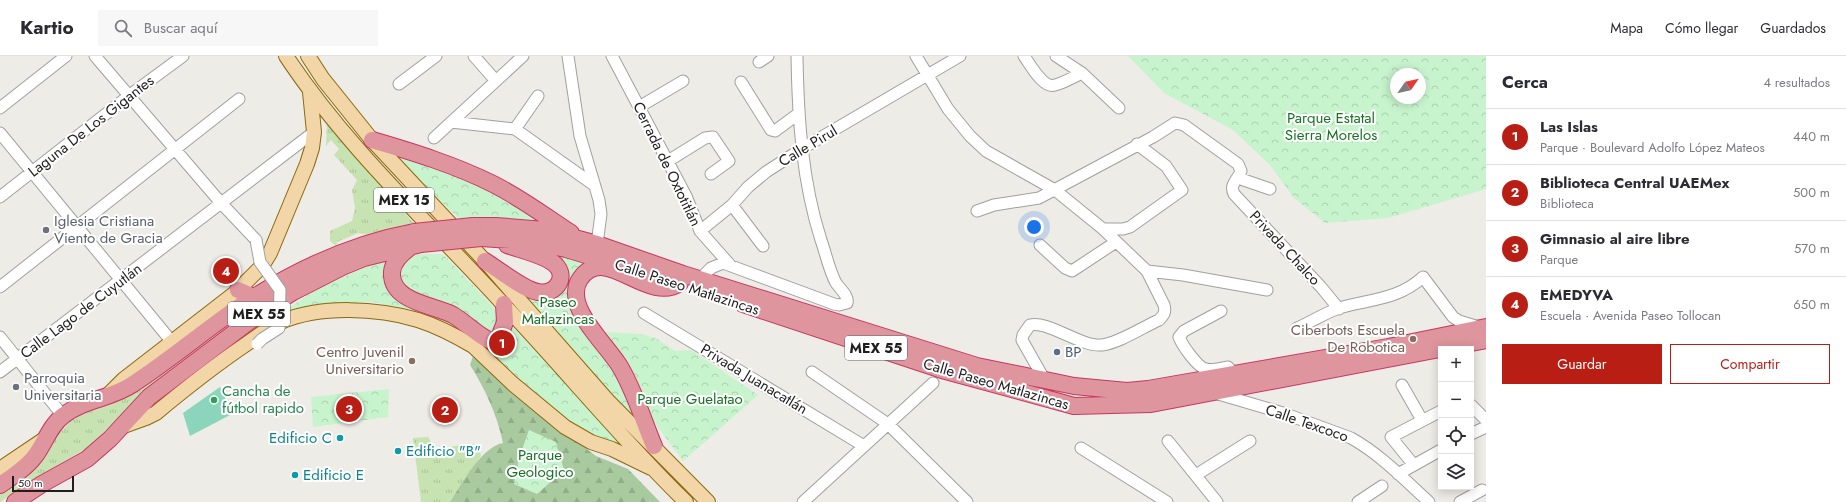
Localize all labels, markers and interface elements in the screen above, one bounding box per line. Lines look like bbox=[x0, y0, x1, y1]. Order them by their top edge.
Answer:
search box bbox=[98, 10, 378, 46]
text: Kartio bbox=[20, 14, 74, 41]
icon: search bbox=[112, 17, 134, 39]
text: Buscar aquí bbox=[144, 17, 218, 39]
text: Mapa bbox=[1610, 18, 1643, 38]
text: Cómo llegar bbox=[1665, 18, 1738, 38]
text: Guardados bbox=[1760, 18, 1826, 38]
north arrow bbox=[1390, 68, 1426, 104]
street label: Laguna De Los Gigantes bbox=[23, 70, 159, 182]
text: Cerca bbox=[1502, 70, 1548, 94]
text: 4 resultados bbox=[1763, 73, 1830, 92]
street label: Cerrada de Oxtotitlán bbox=[627, 98, 707, 230]
park label: Parque Estatal Sierra Morelos bbox=[1285, 107, 1377, 146]
text: Las Islas bbox=[1540, 116, 1598, 138]
street label: Calle Pirul bbox=[774, 120, 842, 172]
text: 1 bbox=[1512, 127, 1518, 146]
text: 440 m bbox=[1793, 127, 1830, 146]
text: Parque · Boulevard Adolfo López Mateos bbox=[1540, 138, 1765, 157]
text: Biblioteca Central UAEMex bbox=[1540, 172, 1729, 194]
text: 2 bbox=[1511, 183, 1519, 202]
text: 500 m bbox=[1793, 183, 1830, 202]
road number: MEX 15 bbox=[374, 188, 434, 212]
text: Biblioteca bbox=[1540, 194, 1594, 213]
street label: Privada Chalco bbox=[1244, 206, 1326, 290]
place label: Iglesia Cristiana Viento de Gracia bbox=[54, 210, 163, 249]
your location bbox=[1024, 217, 1044, 237]
marker: Iglesia Cristiana Viento de Gracia bbox=[41, 225, 51, 235]
text: Gimnasio al aire libre bbox=[1540, 228, 1690, 250]
text: 3 bbox=[1511, 239, 1519, 258]
text: 570 m bbox=[1794, 239, 1830, 258]
text: Parque bbox=[1540, 250, 1578, 269]
street label: Calle Paseo Matlazincas bbox=[612, 253, 762, 321]
pin: 4 bbox=[213, 256, 239, 286]
street label: Calle Lago de Cuyutlán bbox=[16, 258, 146, 364]
text: EMEDYVA bbox=[1540, 284, 1613, 306]
park label: Paseo Matlazincas bbox=[522, 291, 594, 330]
text: 4 bbox=[1510, 295, 1520, 314]
text: 650 m bbox=[1793, 295, 1830, 314]
road number: MEX 55 bbox=[228, 302, 290, 326]
text: Escuela · Avenida Paseo Tollocan bbox=[1540, 306, 1721, 325]
place label: Ciberbots Escuela De Robotica bbox=[1291, 319, 1405, 358]
pin: 1 bbox=[489, 328, 515, 358]
marker: Ciberbots Escuela De Robotica bbox=[1408, 334, 1418, 344]
road number: MEX 55 bbox=[845, 336, 907, 360]
street label: Privada Juanacatlán bbox=[696, 338, 812, 420]
place label: Centro Juvenil Universitario bbox=[316, 341, 404, 380]
place label: BP bbox=[1065, 341, 1082, 363]
button: Guardar bbox=[1502, 344, 1662, 384]
button: Compartir bbox=[1670, 344, 1830, 384]
map controls bbox=[1438, 346, 1474, 490]
button: + bbox=[1438, 346, 1474, 382]
marker: BP bbox=[1052, 347, 1062, 357]
street label: Calle Paseo Matlazincas bbox=[920, 353, 1072, 415]
marker: Centro Juvenil Universitario bbox=[407, 356, 417, 366]
place label: Parroquia Universitaria bbox=[24, 367, 101, 406]
place label: Cancha de fútbol rapido bbox=[222, 380, 304, 419]
marker: Parroquia Universitaria bbox=[11, 382, 21, 392]
button: − bbox=[1438, 382, 1474, 418]
park label: Parque Guelatao bbox=[637, 388, 743, 410]
pin: 3 bbox=[336, 394, 362, 424]
marker: Cancha de fútbol rapido bbox=[209, 395, 219, 405]
pin: 2 bbox=[432, 395, 458, 425]
street label: Calle Texcoco bbox=[1263, 399, 1351, 447]
button: locate bbox=[1438, 418, 1474, 454]
place label: Edificio C bbox=[269, 427, 332, 449]
marker: Edificio C bbox=[335, 433, 345, 443]
place label: Edificio "B" bbox=[406, 440, 481, 462]
park label: Parque Geologico bbox=[507, 444, 574, 483]
marker: Edificio "B" bbox=[393, 446, 403, 456]
button: layers bbox=[1438, 454, 1474, 490]
place label: Edificio E bbox=[303, 464, 364, 486]
marker: Edificio E bbox=[290, 470, 300, 480]
scale bar bbox=[12, 474, 74, 493]
text: 50 m bbox=[18, 475, 43, 491]

